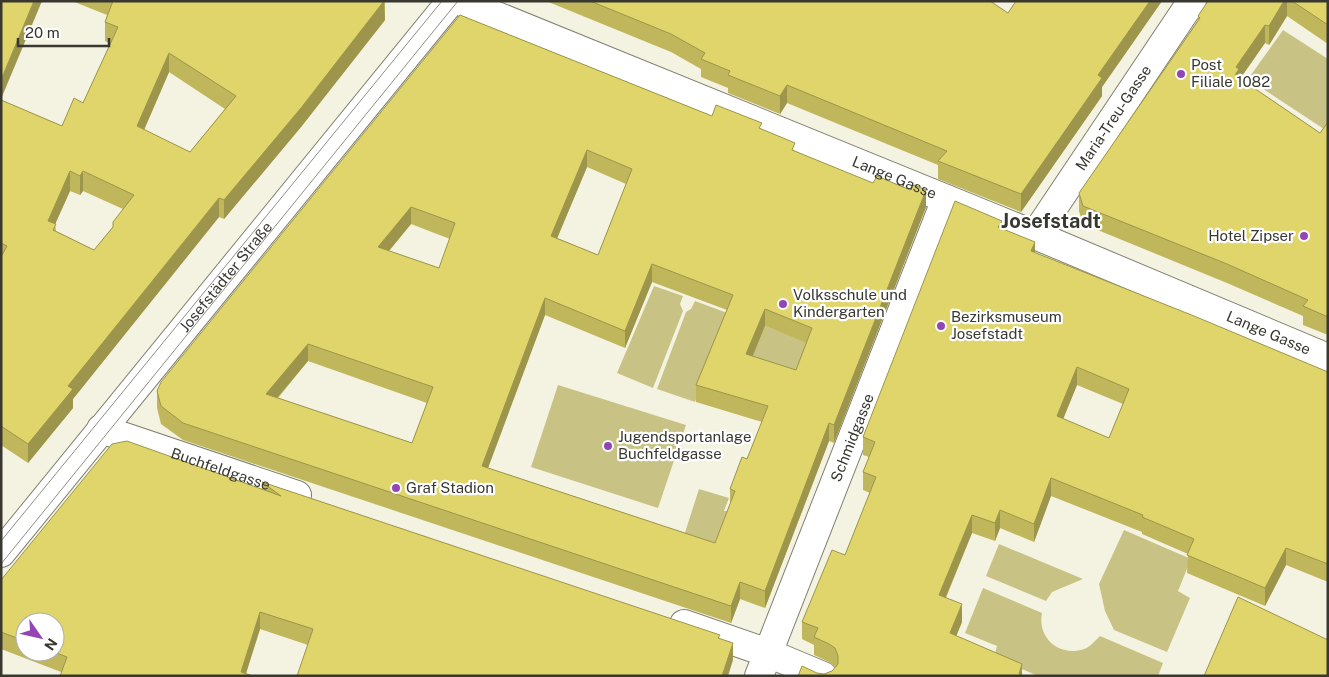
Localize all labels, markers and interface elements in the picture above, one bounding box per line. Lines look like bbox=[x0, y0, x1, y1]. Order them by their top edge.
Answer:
scale bar bbox=[18, 15, 109, 47]
text: 20 m bbox=[25, 24, 60, 41]
place label: Post Filiale 1082 bbox=[1191, 56, 1270, 90]
street label: Maria-Treu-Gasse bbox=[1072, 62, 1154, 173]
marker: Post Filiale 1082 bbox=[1175, 68, 1187, 80]
street label: Lange Gasse bbox=[850, 153, 939, 202]
district label: Josefstadt bbox=[1001, 209, 1101, 233]
street label: Josefstädter Straße bbox=[176, 218, 275, 335]
place label: Hotel Zipser bbox=[1208, 227, 1294, 244]
marker: Hotel Zipser bbox=[1298, 230, 1310, 242]
place label: Volksschule und Kindergarten bbox=[793, 286, 907, 320]
marker: Volksschule und Kindergarten bbox=[777, 298, 789, 310]
street label: Lange Gasse bbox=[1224, 307, 1313, 358]
place label: Bezirksmuseum Josefstadt bbox=[951, 308, 1062, 342]
marker: Bezirksmuseum Josefstadt bbox=[935, 320, 947, 332]
street label: Schmidgasse bbox=[827, 391, 877, 484]
place label: Jugendsportanlage Buchfeldgasse bbox=[618, 428, 751, 462]
marker: Jugendsportanlage Buchfeldgasse bbox=[602, 440, 614, 452]
street label: Buchfeldgasse bbox=[169, 444, 272, 493]
place label: Graf Stadion bbox=[406, 479, 494, 496]
marker: Graf Stadion bbox=[390, 482, 402, 494]
north arrow bbox=[15, 612, 65, 662]
text: N bbox=[41, 635, 60, 653]

